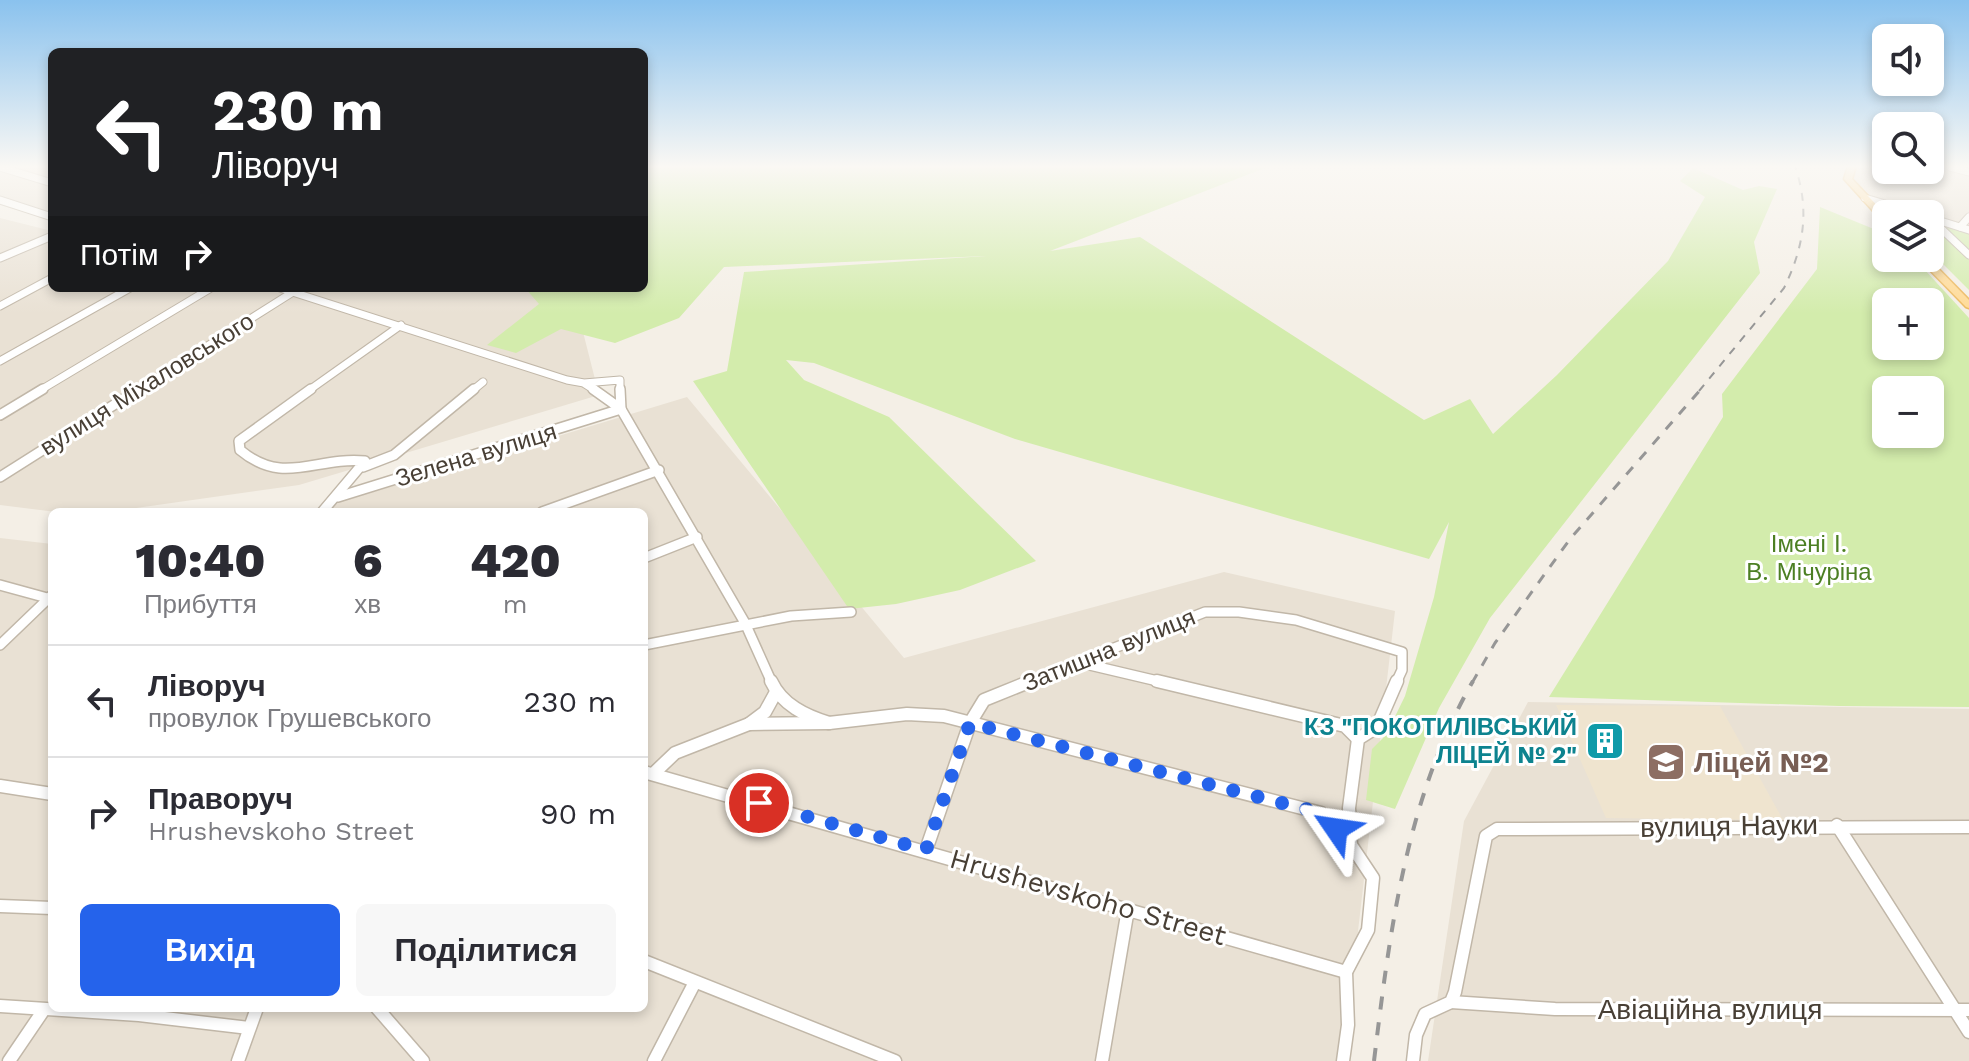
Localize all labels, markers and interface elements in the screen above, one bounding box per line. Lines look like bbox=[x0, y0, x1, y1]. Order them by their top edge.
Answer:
map controls bbox=[1872, 24, 1944, 448]
button: sound bbox=[1872, 24, 1944, 96]
text: 230 m bbox=[212, 78, 383, 144]
icon: left bbox=[80, 80, 184, 184]
button: search bbox=[1872, 112, 1944, 184]
text: Ліворуч bbox=[212, 145, 339, 187]
button: layers bbox=[1872, 200, 1944, 272]
icon: right bbox=[175, 232, 219, 276]
text: Потім bbox=[80, 237, 159, 272]
button: + bbox=[1872, 288, 1944, 360]
street label: вулиця Міхаловського bbox=[35, 307, 259, 461]
button: − bbox=[1872, 376, 1944, 448]
street label: Зелена вулиця bbox=[392, 417, 560, 493]
park label: Імені І. В. Мічуріна bbox=[1746, 530, 1872, 586]
text: 10:40 bbox=[135, 532, 265, 589]
text: 6 bbox=[353, 532, 382, 589]
text: 420 bbox=[470, 532, 561, 589]
text: Прибуття bbox=[144, 589, 257, 619]
text: хв bbox=[354, 589, 381, 619]
text: m bbox=[503, 589, 528, 619]
street label: Затишна вулиця bbox=[1019, 603, 1199, 697]
text: Ліворуч bbox=[148, 668, 266, 703]
icon: left bbox=[80, 679, 124, 723]
text: 230 m bbox=[524, 684, 616, 719]
text: провулок Грушевського bbox=[148, 703, 432, 733]
place label: КЗ "ПОКОТИЛІВСЬКИЙ ЛІЦЕЙ № 2" bbox=[1304, 713, 1577, 769]
building icon: КЗ "ПОКОТИЛІВСЬКИЙ ЛІЦЕЙ № 2" bbox=[1584, 720, 1626, 762]
school or university icon: Ліцей №2 bbox=[1645, 741, 1687, 783]
place label: Ліцей №2 bbox=[1694, 746, 1829, 779]
pin bbox=[725, 769, 793, 837]
text: Праворуч bbox=[148, 781, 293, 816]
icon: arrive bbox=[737, 781, 781, 825]
position arrow bbox=[1294, 787, 1378, 871]
icon: right bbox=[80, 791, 124, 835]
text: 90 m bbox=[540, 796, 616, 831]
street label: вулиця Науки bbox=[1640, 808, 1818, 844]
text: Hrushevskoho Street bbox=[148, 816, 414, 846]
street label: Hrushevskoho Street bbox=[946, 842, 1230, 952]
button: Вихід bbox=[80, 904, 340, 996]
button: Поділитися bbox=[356, 904, 616, 996]
street label: Авіаційна вулиця bbox=[1598, 993, 1822, 1026]

